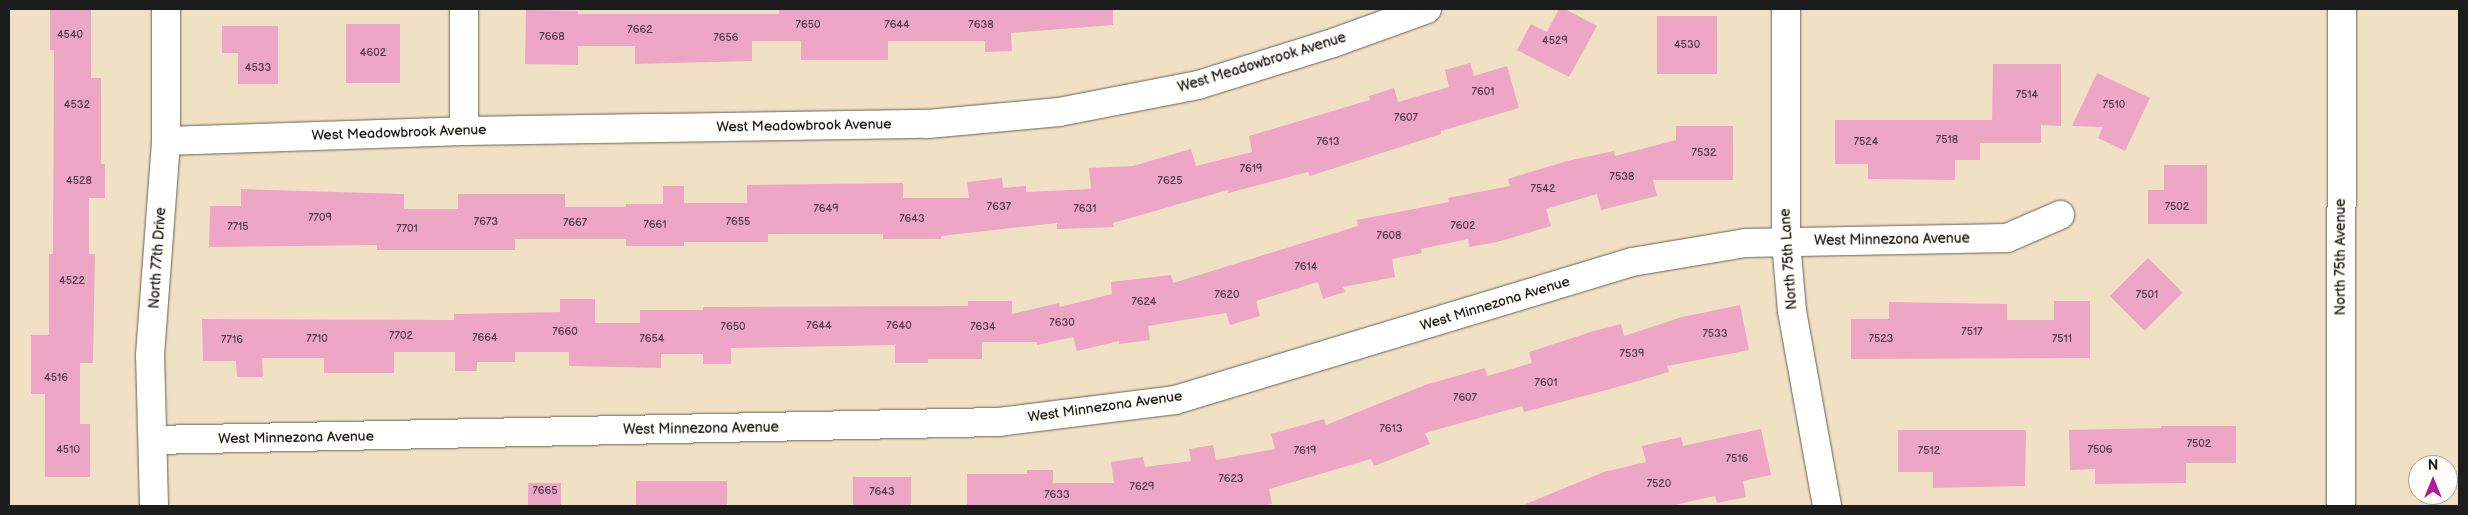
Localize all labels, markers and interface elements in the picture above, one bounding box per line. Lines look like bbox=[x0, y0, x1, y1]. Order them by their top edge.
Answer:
house number: 7650 bbox=[796, 18, 820, 32]
house number: 7644 bbox=[884, 18, 910, 32]
house number: 7638 bbox=[968, 18, 994, 32]
house number: 7662 bbox=[627, 23, 653, 37]
house number: 4540 bbox=[57, 28, 83, 42]
street label: West Meadowbrook Avenue bbox=[1176, 29, 1348, 97]
house number: 7668 bbox=[539, 30, 565, 44]
house number: 7656 bbox=[713, 31, 739, 45]
house number: 4529 bbox=[1542, 34, 1568, 48]
house number: 4530 bbox=[1674, 38, 1700, 52]
house number: 4602 bbox=[360, 46, 386, 60]
house number: 4533 bbox=[245, 61, 271, 75]
house number: 7601 bbox=[1472, 85, 1494, 99]
house number: 7514 bbox=[2016, 88, 2038, 102]
house number: 4532 bbox=[64, 98, 90, 112]
house number: 7510 bbox=[2103, 98, 2125, 112]
house number: 7607 bbox=[1394, 111, 1418, 125]
street label: West Meadowbrook Avenue bbox=[716, 116, 892, 136]
street label: West Meadowbrook Avenue bbox=[311, 122, 487, 144]
house number: 7518 bbox=[1936, 133, 1958, 147]
house number: 7613 bbox=[1316, 135, 1340, 149]
house number: 7524 bbox=[1854, 135, 1878, 149]
house number: 7532 bbox=[1692, 146, 1716, 160]
house number: 7619 bbox=[1240, 162, 1262, 176]
house number: 7538 bbox=[1610, 170, 1634, 184]
house number: 4528 bbox=[66, 174, 92, 188]
house number: 7625 bbox=[1158, 174, 1182, 188]
house number: 7542 bbox=[1531, 182, 1555, 196]
street label: North 75th Avenue bbox=[2333, 198, 2349, 316]
house number: 7637 bbox=[987, 200, 1011, 214]
house number: 7502 bbox=[2165, 200, 2189, 214]
house number: 7649 bbox=[813, 202, 839, 216]
house number: 7631 bbox=[1073, 202, 1097, 216]
street label: North 77th Drive bbox=[146, 207, 170, 309]
street label: North 75th Lane bbox=[1777, 208, 1801, 310]
house number: 7709 bbox=[308, 211, 332, 225]
house number: 7643 bbox=[899, 212, 925, 226]
house number: 7673 bbox=[474, 215, 498, 229]
house number: 7655 bbox=[726, 215, 750, 229]
house number: 7667 bbox=[563, 216, 587, 230]
house number: 7661 bbox=[643, 218, 667, 232]
house number: 7602 bbox=[1450, 219, 1476, 233]
house number: 7715 bbox=[227, 220, 249, 234]
house number: 7701 bbox=[396, 222, 418, 236]
house number: 7608 bbox=[1376, 229, 1402, 243]
street label: West Minnezona Avenue bbox=[1814, 230, 1970, 250]
house number: 7614 bbox=[1294, 260, 1318, 274]
street label: West Minnezona Avenue bbox=[1418, 273, 1572, 335]
house number: 4522 bbox=[59, 274, 85, 288]
house number: 7620 bbox=[1214, 288, 1240, 302]
house number: 7501 bbox=[2136, 288, 2158, 302]
house number: 7624 bbox=[1131, 295, 1157, 309]
house number: 7630 bbox=[1049, 316, 1075, 330]
house number: 7644 bbox=[806, 319, 832, 333]
house number: 7640 bbox=[886, 319, 912, 333]
house number: 7650 bbox=[721, 320, 745, 334]
house number: 7634 bbox=[970, 320, 996, 334]
house number: 7660 bbox=[552, 325, 578, 339]
house number: 7517 bbox=[1961, 325, 1983, 339]
house number: 7533 bbox=[1702, 327, 1728, 341]
house number: 7702 bbox=[389, 329, 413, 343]
house number: 7664 bbox=[472, 331, 498, 345]
house number: 7710 bbox=[306, 332, 328, 346]
house number: 7654 bbox=[639, 332, 665, 346]
house number: 7523 bbox=[1869, 332, 1893, 346]
house number: 7511 bbox=[2052, 332, 2072, 346]
house number: 7716 bbox=[221, 333, 243, 347]
house number: 7539 bbox=[1620, 347, 1644, 361]
house number: 4516 bbox=[44, 371, 68, 385]
house number: 7601 bbox=[1535, 376, 1557, 390]
street label: West Minnezona Avenue bbox=[1027, 388, 1183, 426]
house number: 7607 bbox=[1453, 391, 1477, 405]
street label: West Minnezona Avenue bbox=[623, 419, 779, 439]
house number: 7613 bbox=[1379, 422, 1403, 436]
street label: West Minnezona Avenue bbox=[218, 428, 374, 448]
house number: 7502 bbox=[2187, 437, 2211, 451]
house number: 4510 bbox=[56, 443, 80, 457]
house number: 7506 bbox=[2088, 443, 2112, 457]
house number: 7619 bbox=[1294, 444, 1316, 458]
house number: 7512 bbox=[1918, 444, 1940, 458]
house number: 7516 bbox=[1726, 452, 1748, 466]
north arrow bbox=[2408, 455, 2458, 505]
text: N bbox=[2428, 457, 2438, 474]
house number: 7623 bbox=[1218, 472, 1244, 486]
house number: 7520 bbox=[1647, 477, 1671, 491]
house number: 7629 bbox=[1130, 480, 1154, 494]
house number: 7665 bbox=[532, 484, 558, 498]
house number: 7643 bbox=[869, 485, 895, 499]
house number: 7633 bbox=[1044, 488, 1070, 502]

